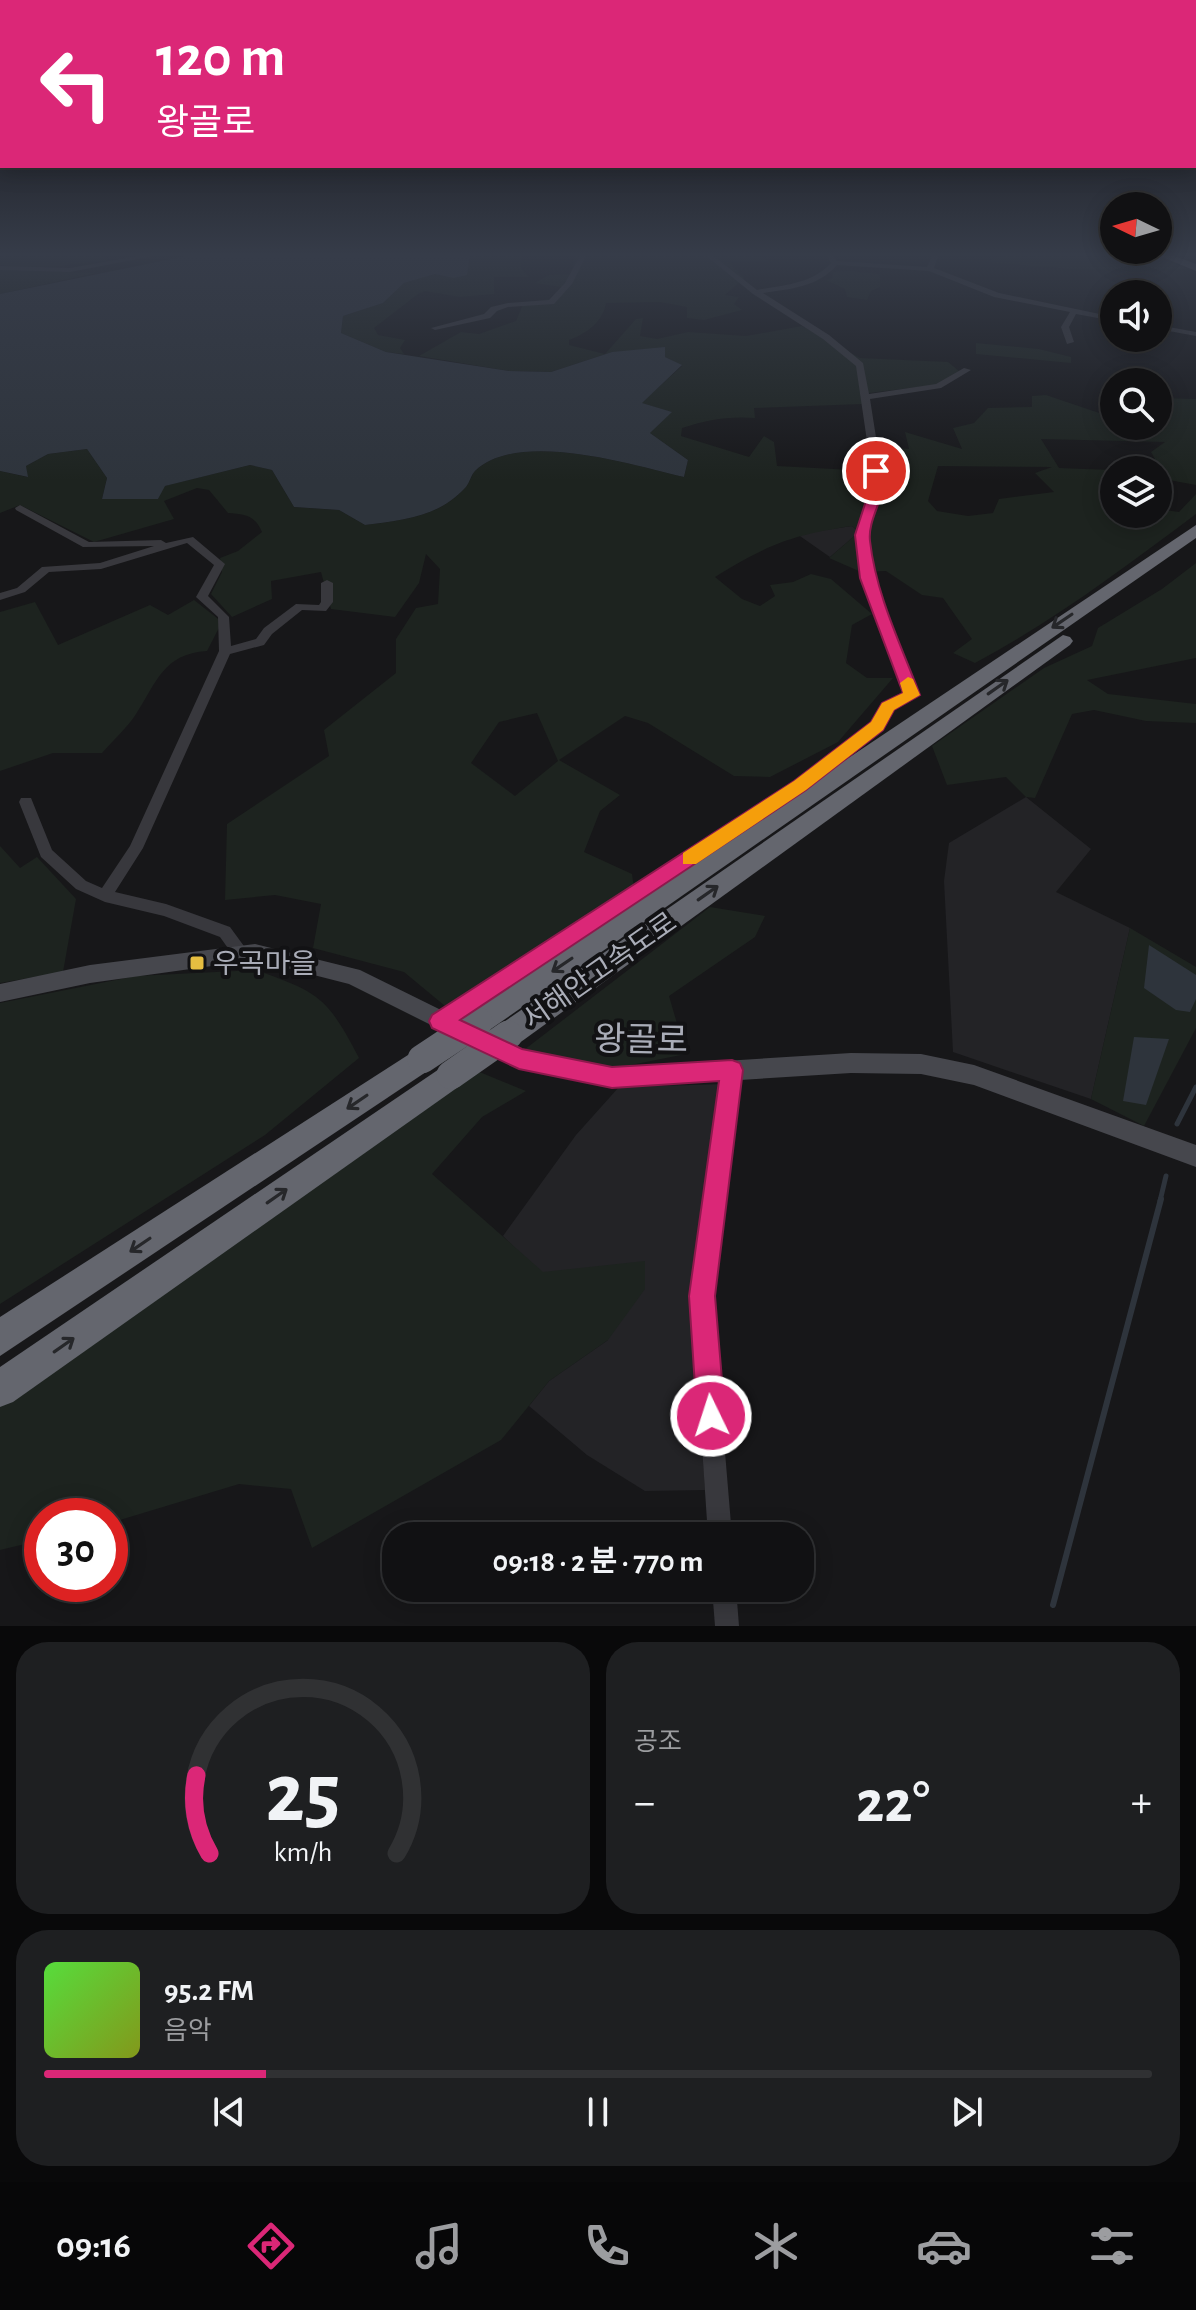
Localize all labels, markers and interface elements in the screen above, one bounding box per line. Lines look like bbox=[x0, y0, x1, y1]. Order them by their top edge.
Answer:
text: 120 m bbox=[156, 30, 285, 86]
icon: left bbox=[24, 32, 128, 136]
text: 왕골로 bbox=[156, 105, 255, 141]
north arrow bbox=[1100, 192, 1172, 264]
map controls bbox=[1100, 192, 1172, 528]
button: sound bbox=[1100, 280, 1172, 352]
button: search bbox=[1100, 368, 1172, 440]
pin bbox=[842, 437, 910, 505]
icon: arrive bbox=[854, 449, 898, 493]
button: layers bbox=[1100, 456, 1172, 528]
one-way arrow bbox=[1052, 613, 1074, 629]
one-way arrow bbox=[987, 679, 1009, 695]
one-way arrow bbox=[697, 885, 719, 901]
street label: 서해안고속도로 bbox=[517, 907, 682, 1035]
place label: 우곡마을 bbox=[213, 949, 316, 979]
marker: 우곡마을 bbox=[188, 954, 206, 972]
one-way arrow bbox=[552, 957, 574, 973]
street label: 왕골로 bbox=[594, 1021, 688, 1059]
one-way arrow bbox=[347, 1093, 369, 1110]
one-way arrow bbox=[266, 1188, 288, 1204]
one-way arrow bbox=[130, 1237, 152, 1253]
one-way arrow bbox=[53, 1337, 74, 1354]
position arrow bbox=[669, 1374, 753, 1458]
speed limit sign: 30 bbox=[24, 1498, 128, 1602]
text: 09:18 · 2 분 · 770 m bbox=[493, 1547, 704, 1577]
text: 공조 bbox=[634, 1729, 682, 1755]
text: 25 bbox=[265, 1753, 341, 1837]
text: 22° bbox=[856, 1773, 930, 1833]
text: − bbox=[634, 1781, 655, 1825]
text: + bbox=[1131, 1781, 1152, 1825]
text: km/h bbox=[274, 1838, 332, 1867]
text: 95.2 FM bbox=[164, 1976, 254, 2006]
text: 음악 bbox=[164, 2018, 212, 2044]
icon: previous bbox=[207, 2090, 251, 2134]
icon: pause bbox=[576, 2090, 620, 2134]
icon: next bbox=[945, 2090, 989, 2134]
icon: directions bbox=[243, 2218, 299, 2274]
icon: music bbox=[411, 2218, 467, 2274]
icon: phone bbox=[579, 2218, 635, 2274]
icon: climate bbox=[748, 2218, 804, 2274]
icon: car bbox=[916, 2218, 972, 2274]
icon: filters bbox=[1084, 2218, 1140, 2274]
text: 09:16 bbox=[56, 2228, 131, 2264]

